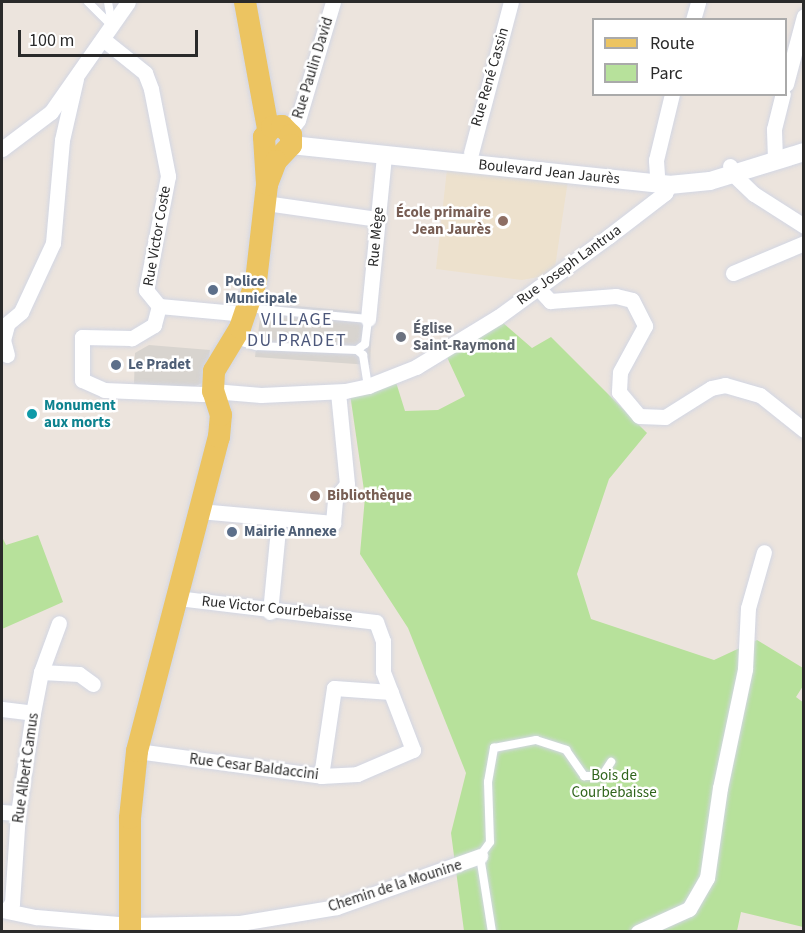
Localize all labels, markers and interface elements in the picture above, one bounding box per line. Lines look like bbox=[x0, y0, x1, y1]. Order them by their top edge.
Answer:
street label: Rue Paulin David bbox=[289, 15, 337, 121]
scale bar bbox=[21, 18, 201, 56]
legend bbox=[592, 18, 787, 96]
street label: Rue René Cassin bbox=[467, 25, 513, 129]
text: 100 m bbox=[29, 28, 74, 53]
text: Route bbox=[650, 31, 694, 56]
text: Parc bbox=[650, 61, 683, 86]
street label: Boulevard Jean Jaurès bbox=[477, 156, 621, 188]
street label: Rue Victor Coste bbox=[139, 185, 175, 287]
place label: École primaire Jean Jaurès bbox=[396, 203, 491, 238]
street label: Rue Mège bbox=[364, 206, 388, 268]
marker: École primaire Jean Jaurès bbox=[496, 214, 510, 228]
street label: Rue Joseph Lantrua bbox=[513, 221, 625, 309]
place label: Police Municipale bbox=[225, 272, 297, 307]
marker: Police Municipale bbox=[206, 283, 220, 297]
district label: VILLAGE DU PRADET bbox=[247, 310, 347, 352]
place label: Église Saint-Raymond bbox=[413, 319, 515, 354]
marker: Église Saint-Raymond bbox=[394, 330, 408, 344]
place label: Le Pradet bbox=[128, 356, 191, 374]
marker: Le Pradet bbox=[109, 358, 123, 372]
place label: Monument aux morts bbox=[44, 396, 116, 431]
marker: Monument aux morts bbox=[25, 407, 39, 421]
place label: Bibliothèque bbox=[327, 487, 412, 505]
marker: Bibliothèque bbox=[308, 489, 322, 503]
place label: Mairie Annexe bbox=[244, 523, 337, 541]
marker: Mairie Annexe bbox=[225, 525, 239, 539]
street label: Rue Victor Courbebaisse bbox=[201, 592, 353, 626]
street label: Rue Albert Camus bbox=[9, 712, 43, 824]
street label: Rue Cesar Baldaccini bbox=[188, 750, 320, 784]
park label: Bois de Courbebaisse bbox=[571, 766, 657, 801]
street label: Chemin de la Mounine bbox=[326, 856, 464, 916]

